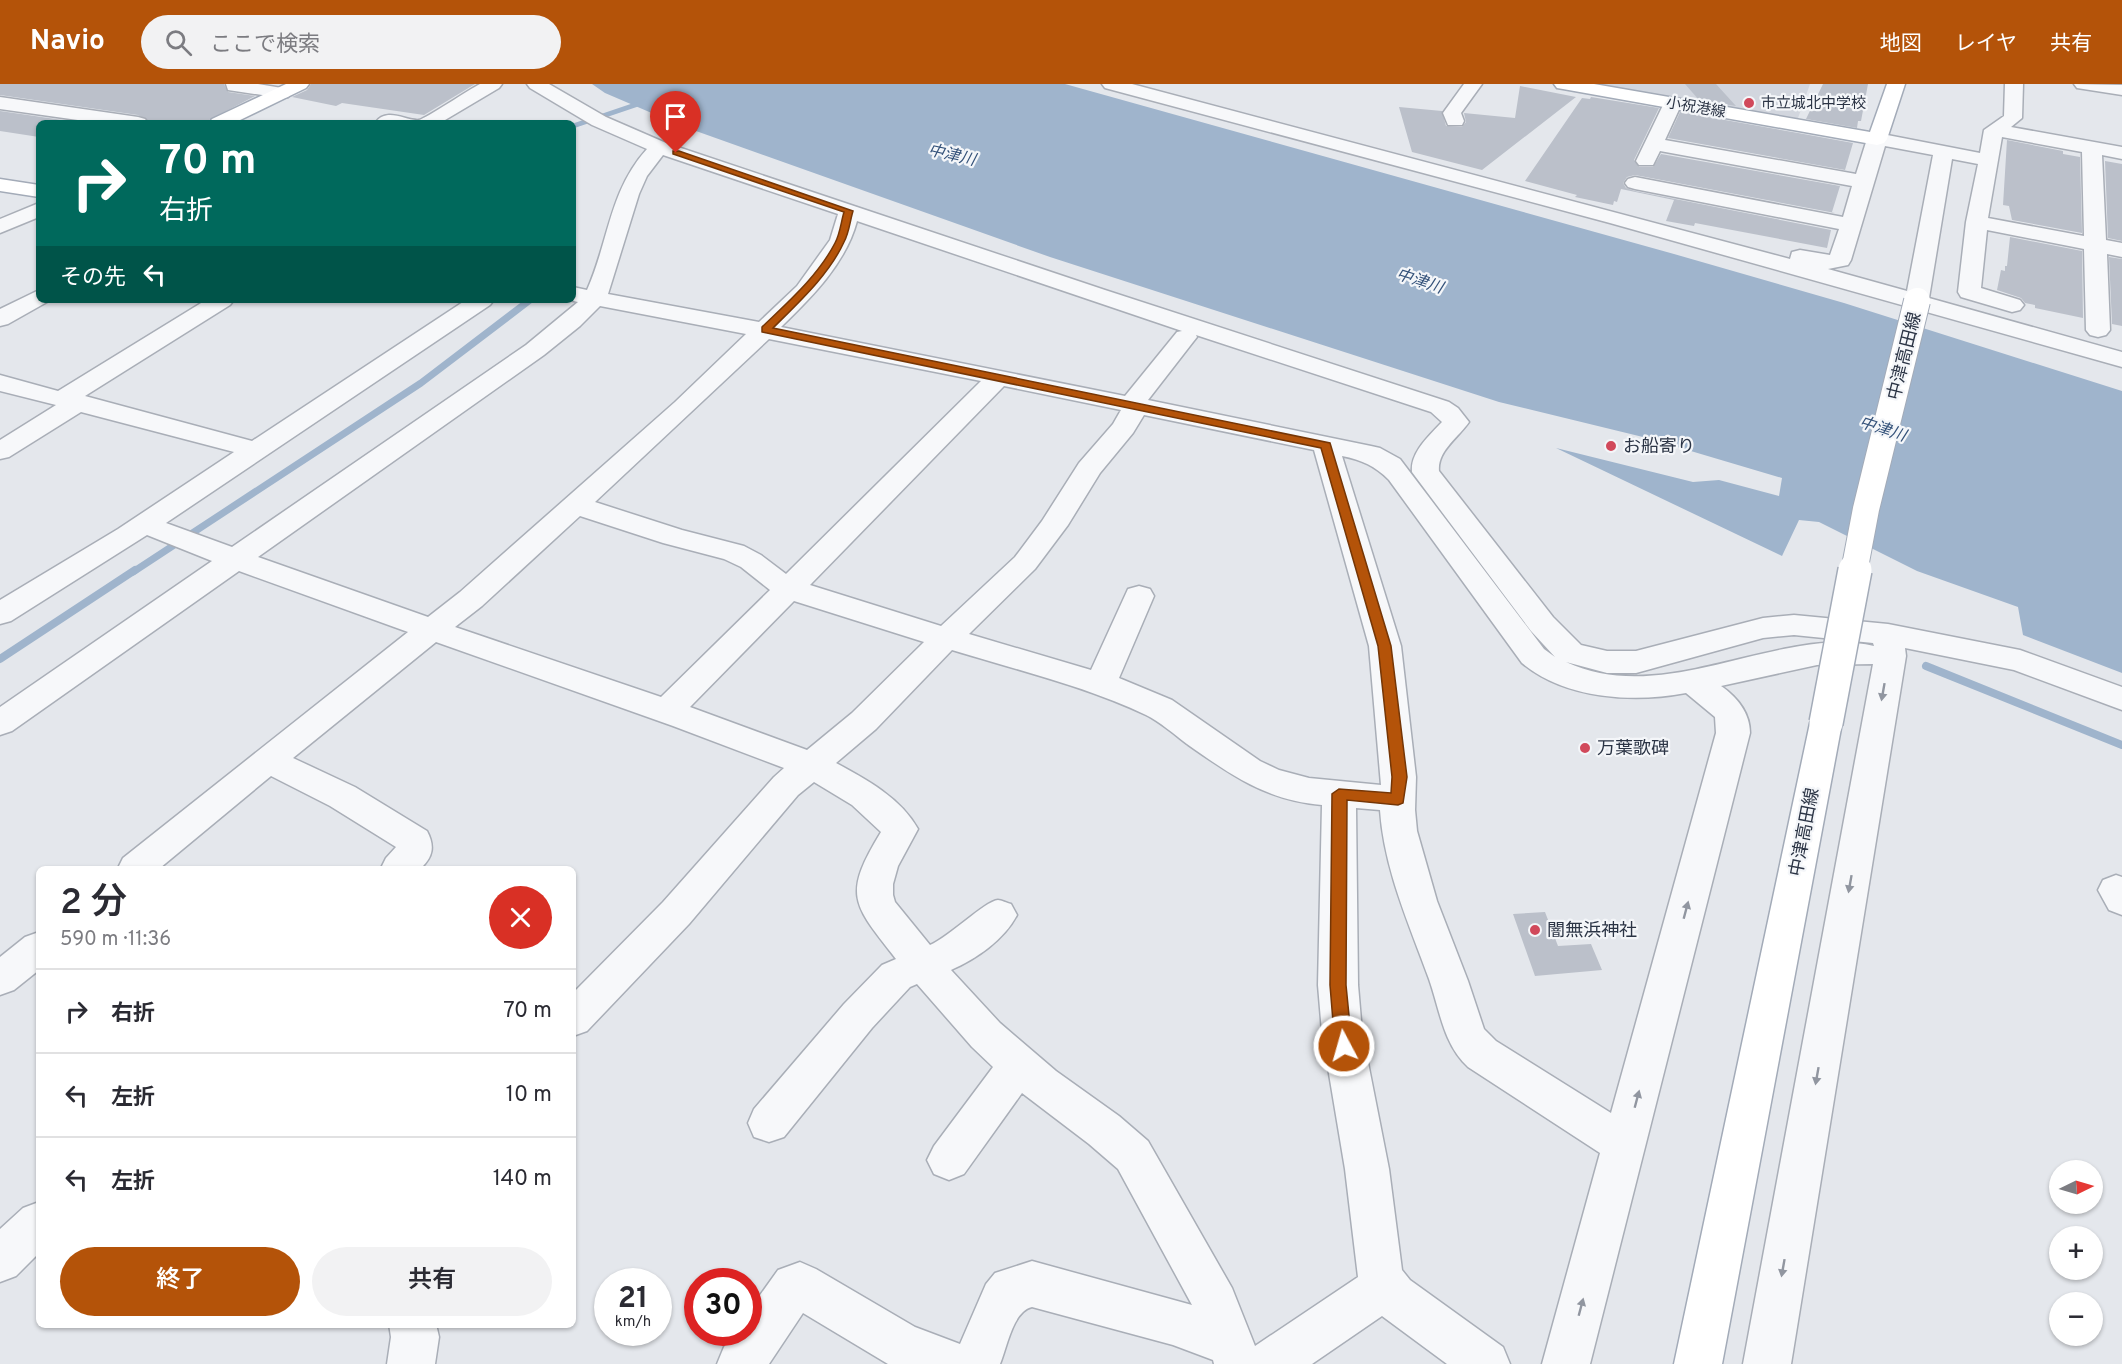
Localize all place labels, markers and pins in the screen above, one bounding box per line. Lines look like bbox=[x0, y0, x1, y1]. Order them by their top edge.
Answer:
pin bbox=[650, 91, 701, 153]
place label: 市立城北中学校 bbox=[1761, 94, 1866, 114]
marker: 市立城北中学校 bbox=[1742, 96, 1756, 110]
place label: お船寄り bbox=[1623, 436, 1695, 459]
marker: お船寄り bbox=[1604, 439, 1618, 453]
place label: 万葉歌碑 bbox=[1597, 738, 1669, 761]
marker: 万葉歌碑 bbox=[1578, 741, 1592, 755]
place label: 闇無浜神社 bbox=[1547, 920, 1637, 943]
marker: 闇無浜神社 bbox=[1528, 923, 1542, 937]

